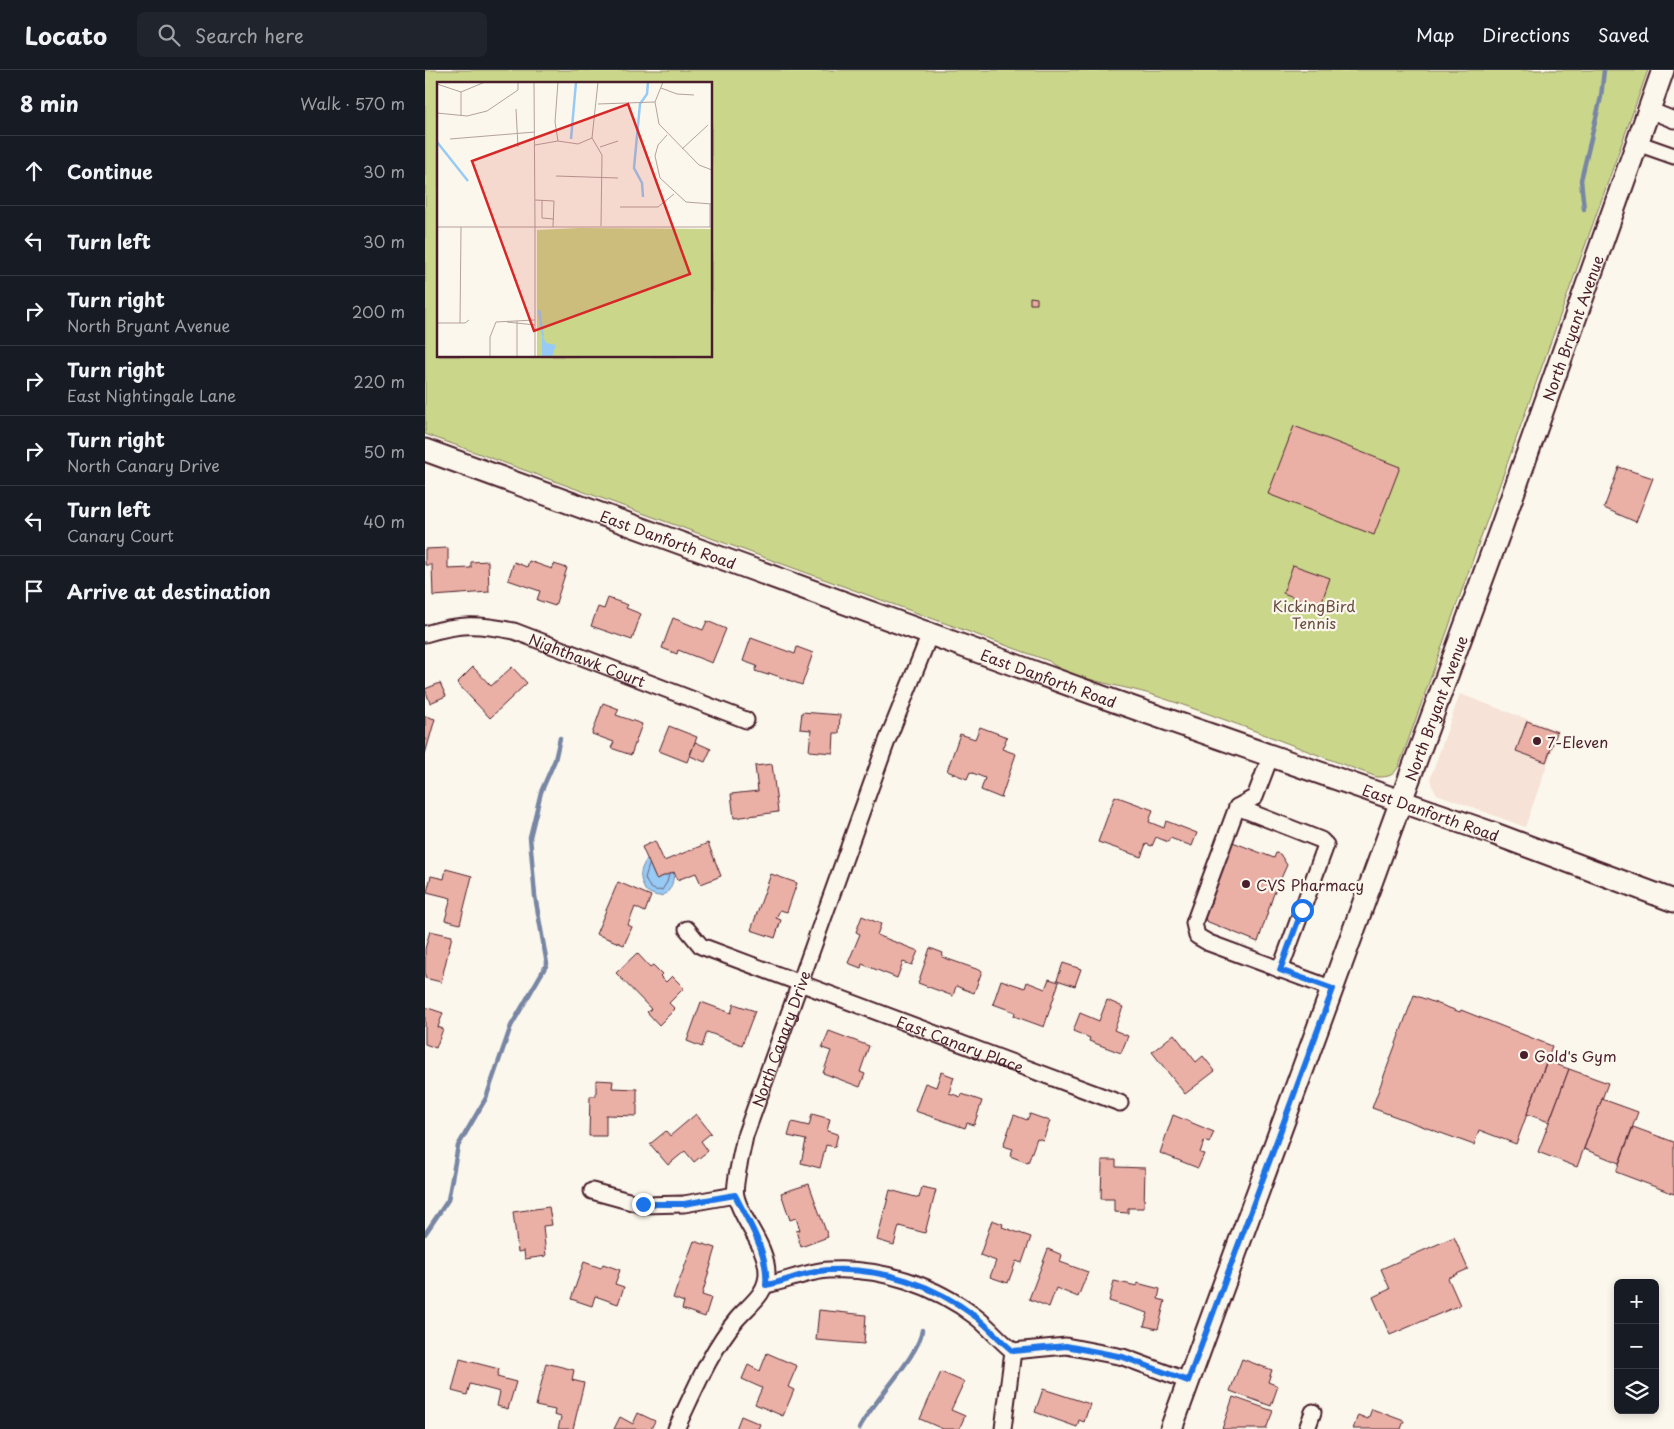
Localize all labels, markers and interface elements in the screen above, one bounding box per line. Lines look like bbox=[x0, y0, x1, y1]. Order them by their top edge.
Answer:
search box bbox=[137, 12, 487, 57]
text: Locato bbox=[25, 17, 107, 53]
icon: search bbox=[155, 21, 183, 49]
text: Search here bbox=[195, 21, 304, 49]
text: Map bbox=[1416, 21, 1454, 48]
text: Directions bbox=[1482, 21, 1570, 48]
text: Saved bbox=[1598, 21, 1649, 48]
inset map bbox=[437, 82, 713, 358]
text: 8 min bbox=[20, 87, 79, 119]
text: Walk · 570 m bbox=[300, 91, 405, 115]
icon: ahead bbox=[20, 157, 48, 185]
text: Continue bbox=[67, 157, 153, 185]
text: 30 m bbox=[363, 159, 405, 183]
icon: left bbox=[20, 227, 48, 255]
text: Turn left bbox=[67, 227, 151, 255]
text: 30 m bbox=[363, 229, 405, 253]
street label: North Bryant Avenue bbox=[1535, 252, 1608, 404]
text: Turn right bbox=[67, 285, 165, 313]
icon: right bbox=[20, 297, 48, 325]
text: 200 m bbox=[352, 299, 405, 323]
text: North Bryant Avenue bbox=[67, 313, 230, 337]
text: Turn right bbox=[67, 355, 165, 383]
icon: right bbox=[20, 367, 48, 395]
text: 220 m bbox=[354, 369, 405, 393]
text: East Nightingale Lane bbox=[67, 383, 236, 407]
text: Turn right bbox=[67, 425, 165, 453]
icon: right bbox=[20, 437, 48, 465]
text: 50 m bbox=[364, 439, 405, 463]
text: North Canary Drive bbox=[67, 453, 220, 477]
text: Turn left bbox=[67, 495, 151, 523]
street label: East Danforth Road bbox=[597, 503, 740, 574]
icon: left bbox=[20, 507, 48, 535]
text: 40 m bbox=[363, 509, 405, 533]
text: Canary Court bbox=[67, 523, 174, 547]
icon: arrive bbox=[20, 577, 48, 605]
text: Arrive at destination bbox=[67, 577, 271, 605]
park label: KickingBird Tennis bbox=[1272, 594, 1356, 634]
street label: Nighthawk Court bbox=[526, 626, 649, 692]
street label: North Bryant Avenue bbox=[1398, 632, 1472, 784]
street label: East Danforth Road bbox=[978, 642, 1120, 713]
place label: 7-Eleven bbox=[1547, 730, 1608, 753]
marker: 7-Eleven bbox=[1531, 735, 1543, 747]
street label: East Danforth Road bbox=[1360, 777, 1502, 846]
place label: CVS Pharmacy bbox=[1256, 873, 1364, 896]
marker: CVS Pharmacy bbox=[1240, 878, 1252, 890]
route start bbox=[1291, 899, 1314, 922]
street label: North Canary Drive bbox=[745, 967, 815, 1110]
street label: East Canary Place bbox=[894, 1009, 1027, 1077]
place label: Gold's Gym bbox=[1534, 1044, 1617, 1067]
marker: Gold's Gym bbox=[1518, 1049, 1530, 1061]
route end bbox=[632, 1193, 655, 1216]
map controls bbox=[1614, 1279, 1659, 1414]
button: + bbox=[1614, 1279, 1659, 1324]
button: − bbox=[1614, 1324, 1659, 1369]
button: layers bbox=[1614, 1369, 1659, 1414]

